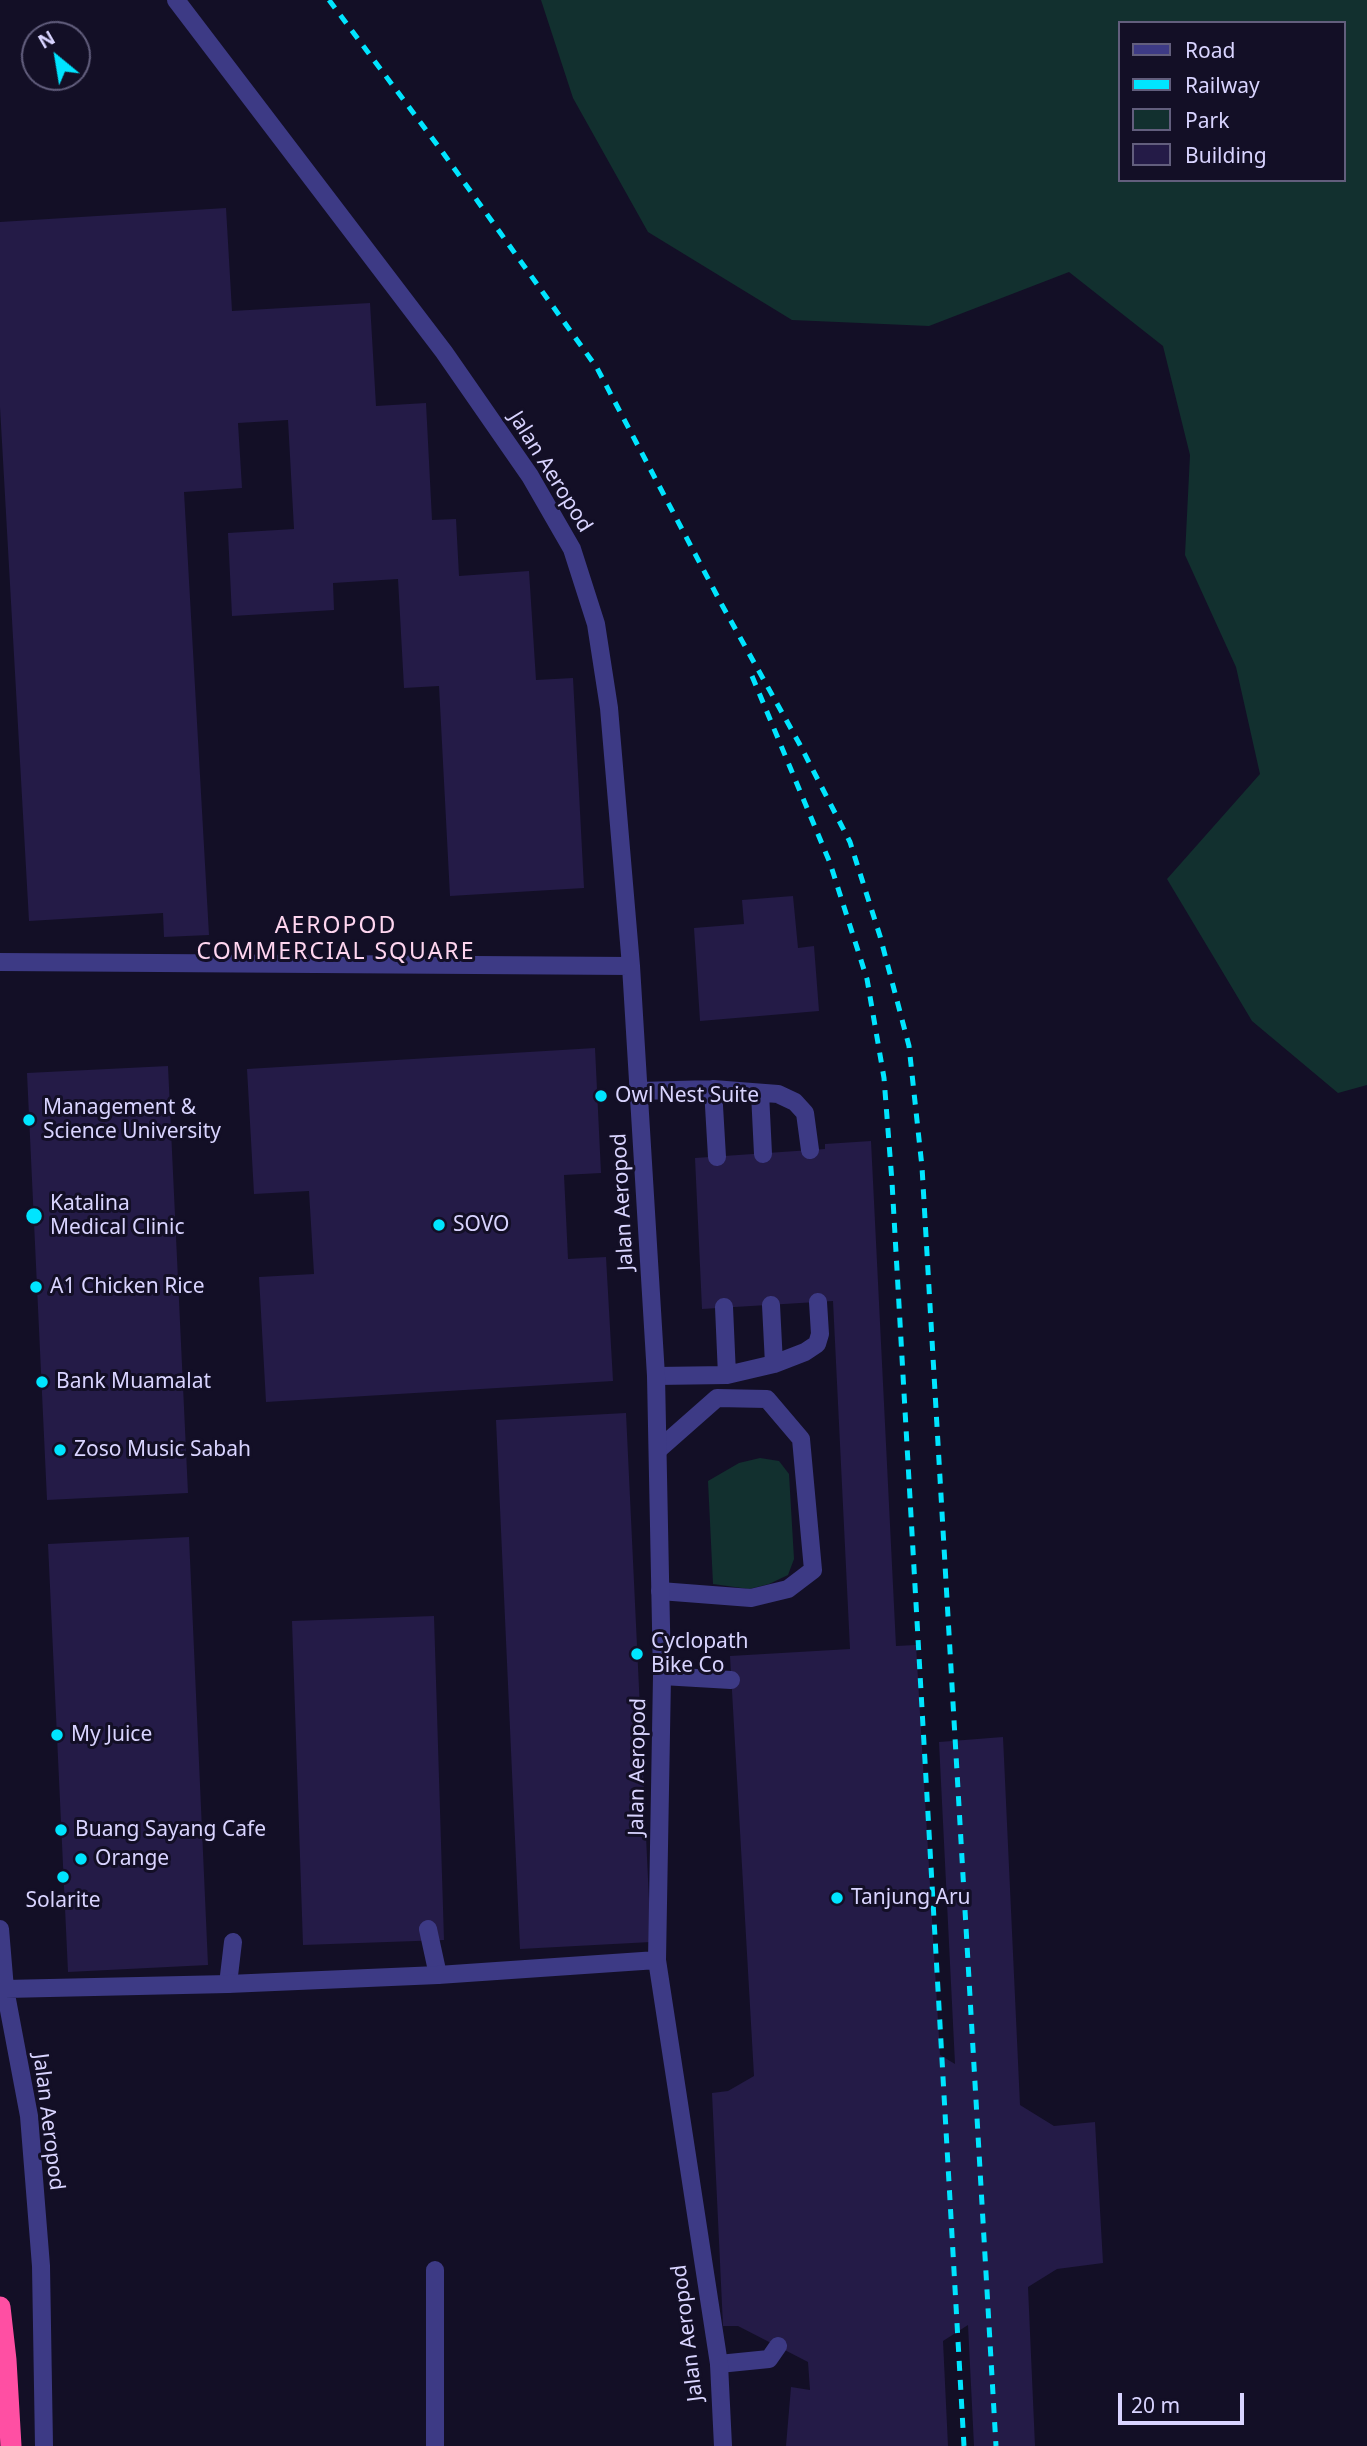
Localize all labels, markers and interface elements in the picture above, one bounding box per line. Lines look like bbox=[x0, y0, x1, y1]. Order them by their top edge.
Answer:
north arrow bbox=[21, 21, 91, 91]
legend bbox=[1118, 21, 1346, 182]
text: N bbox=[33, 24, 60, 55]
text: Road bbox=[1185, 36, 1235, 64]
text: Railway bbox=[1185, 71, 1260, 99]
text: Park bbox=[1185, 106, 1229, 134]
text: Building bbox=[1185, 141, 1267, 169]
street label: Jalan Aeropod bbox=[503, 407, 597, 537]
district label: AEROPOD COMMERCIAL SQUARE bbox=[199, 912, 473, 966]
place label: Owl Nest Suite bbox=[615, 1083, 759, 1109]
marker: Owl Nest Suite bbox=[593, 1088, 609, 1104]
place label: Management & Science University bbox=[43, 1095, 221, 1145]
marker: Management & Science University bbox=[21, 1112, 37, 1128]
street label: Jalan Aeropod bbox=[607, 1132, 639, 1272]
place label: Katalina Medical Clinic bbox=[50, 1191, 185, 1241]
marker: Katalina Medical Clinic bbox=[24, 1206, 44, 1226]
place label: SOVO bbox=[453, 1212, 510, 1238]
marker: SOVO bbox=[431, 1217, 447, 1233]
place label: A1 Chicken Rice bbox=[50, 1274, 205, 1300]
marker: A1 Chicken Rice bbox=[28, 1279, 44, 1295]
place label: Bank Muamalat bbox=[56, 1369, 211, 1395]
marker: Bank Muamalat bbox=[34, 1374, 50, 1390]
place label: Zoso Music Sabah bbox=[74, 1437, 251, 1463]
marker: Zoso Music Sabah bbox=[52, 1442, 68, 1458]
place label: Cyclopath Bike Co bbox=[651, 1629, 748, 1679]
marker: Cyclopath Bike Co bbox=[629, 1646, 645, 1662]
street label: Jalan Aeropod bbox=[624, 1698, 652, 1836]
place label: My Juice bbox=[71, 1722, 152, 1748]
marker: My Juice bbox=[49, 1727, 65, 1743]
place label: Buang Sayang Cafe bbox=[75, 1817, 266, 1843]
marker: Buang Sayang Cafe bbox=[53, 1822, 69, 1838]
place label: Orange bbox=[95, 1846, 169, 1872]
marker: Orange bbox=[73, 1851, 89, 1867]
marker: Solarite bbox=[55, 1869, 71, 1885]
place label: Tanjung Aru bbox=[851, 1885, 971, 1911]
place label: Solarite bbox=[26, 1888, 100, 1914]
marker: Tanjung Aru bbox=[829, 1890, 845, 1906]
street label: Jalan Aeropod bbox=[27, 2052, 69, 2192]
street label: Jalan Aeropod bbox=[667, 2263, 709, 2403]
scale bar bbox=[1122, 2380, 1248, 2424]
text: 20 m bbox=[1131, 2391, 1180, 2419]

